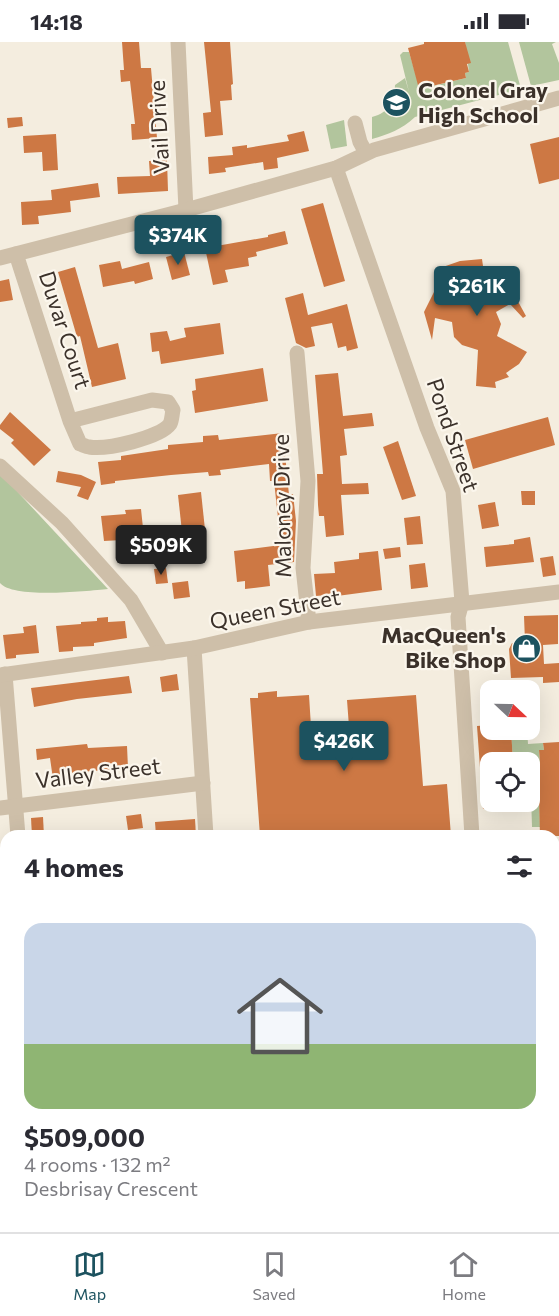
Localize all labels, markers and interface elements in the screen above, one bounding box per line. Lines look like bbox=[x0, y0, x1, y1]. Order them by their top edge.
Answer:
text: 14:18 bbox=[30, 8, 83, 35]
place label: Colonel Gray High School bbox=[418, 76, 548, 128]
street label: Vail Drive bbox=[143, 79, 174, 175]
school or university icon: Colonel Gray High School bbox=[381, 87, 413, 119]
pin: $374K bbox=[136, 215, 220, 266]
text: $374K bbox=[149, 222, 207, 246]
pin: $261K bbox=[435, 266, 519, 317]
street label: Duvar Court bbox=[34, 267, 97, 392]
text: $261K bbox=[448, 273, 506, 297]
street label: Pond Street bbox=[421, 375, 485, 495]
street label: Maloney Drive bbox=[267, 434, 296, 578]
pin: $509K bbox=[119, 525, 203, 576]
text: $509K bbox=[130, 532, 192, 556]
street label: Queen Street bbox=[207, 583, 343, 634]
place label: MacQueen's Bike Shop bbox=[381, 621, 506, 673]
shop icon: MacQueen's Bike Shop bbox=[511, 632, 543, 664]
north arrow bbox=[480, 680, 540, 740]
map controls bbox=[480, 680, 540, 812]
pin: $426K bbox=[302, 721, 386, 772]
text: $426K bbox=[313, 728, 375, 752]
street label: Valley Street bbox=[34, 751, 162, 794]
button: locate bbox=[480, 752, 540, 812]
icon: filters bbox=[503, 850, 536, 883]
text: 4 homes bbox=[24, 851, 124, 882]
icon: home bbox=[226, 962, 334, 1070]
text: $509,000 bbox=[24, 1121, 145, 1152]
text: 4 rooms · 132 m² bbox=[24, 1152, 171, 1176]
text: Desbrisay Crescent bbox=[24, 1176, 198, 1200]
tab: Map bbox=[73, 1248, 106, 1303]
tab: Saved bbox=[252, 1248, 296, 1303]
tab: Home bbox=[442, 1248, 486, 1303]

